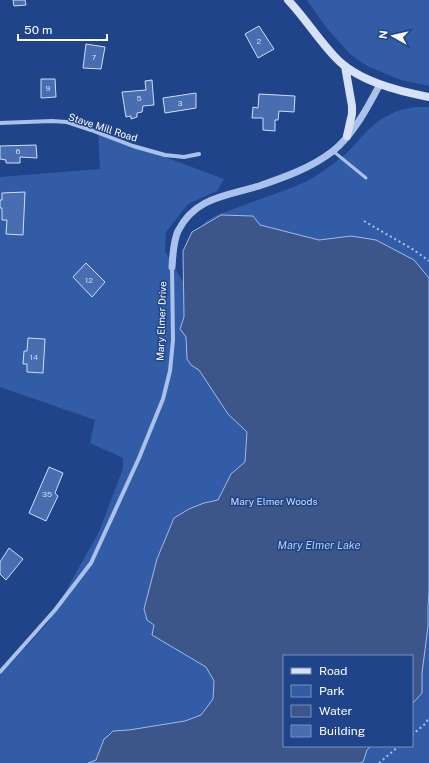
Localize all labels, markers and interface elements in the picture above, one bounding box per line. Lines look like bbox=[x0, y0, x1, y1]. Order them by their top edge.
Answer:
scale bar bbox=[18, 16, 107, 42]
north arrow bbox=[373, 16, 413, 56]
text: 50 m bbox=[24, 23, 52, 37]
text: N bbox=[377, 30, 390, 40]
house number: 2 bbox=[257, 36, 262, 46]
house number: 7 bbox=[92, 52, 97, 62]
house number: 9 bbox=[46, 83, 51, 93]
house number: 5 bbox=[136, 93, 142, 103]
house number: 3 bbox=[177, 98, 183, 108]
street label: Stave Mill Road bbox=[67, 110, 139, 144]
house number: 6 bbox=[16, 146, 21, 156]
house number: 12 bbox=[85, 275, 93, 285]
street label: Mary Elmer Drive bbox=[154, 281, 168, 361]
house number: 14 bbox=[30, 352, 38, 362]
house number: 35 bbox=[42, 489, 52, 499]
park label: Mary Elmer Woods bbox=[230, 495, 318, 507]
water label: Mary Elmer Lake bbox=[278, 539, 360, 551]
legend bbox=[283, 655, 413, 747]
text: Road bbox=[319, 664, 347, 678]
text: Park bbox=[319, 684, 345, 698]
text: Water bbox=[319, 704, 353, 718]
text: Building bbox=[319, 724, 365, 738]

